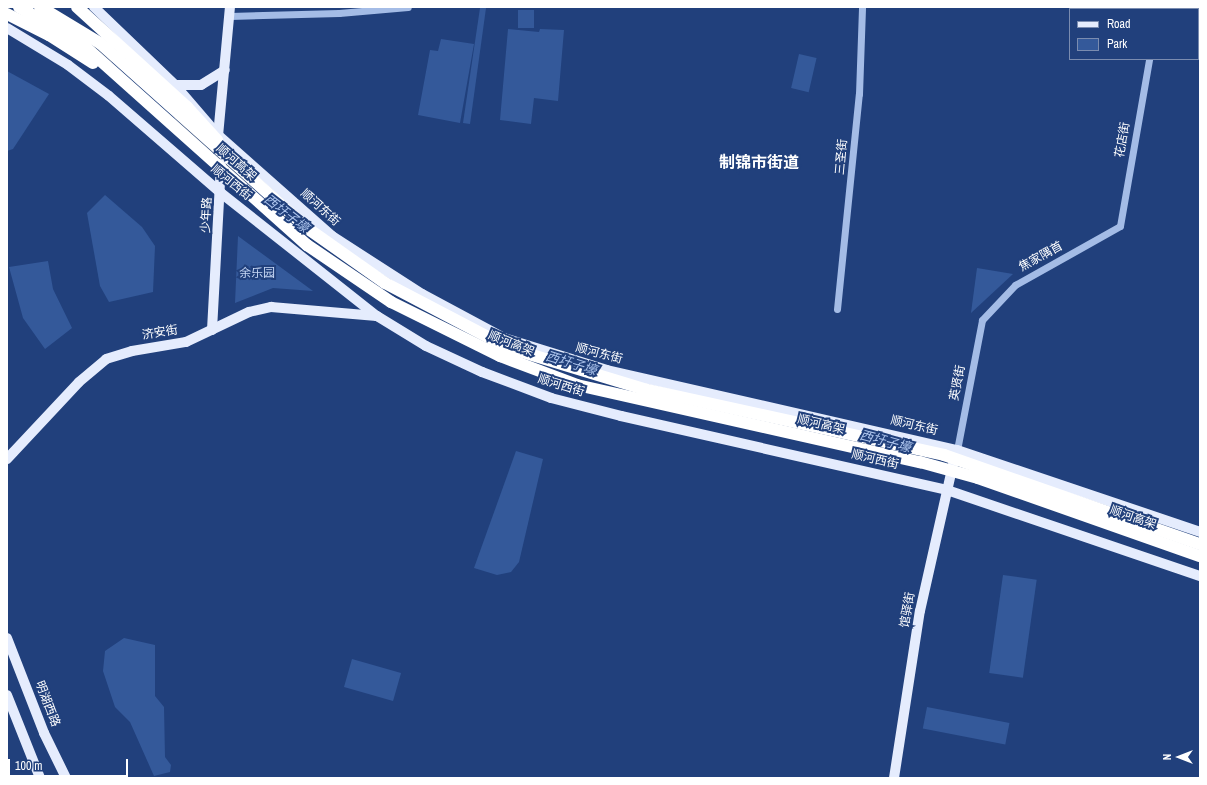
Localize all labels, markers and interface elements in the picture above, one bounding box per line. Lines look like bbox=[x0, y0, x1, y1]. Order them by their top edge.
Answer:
legend bbox=[1069, 8, 1199, 60]
text: Road bbox=[1107, 16, 1131, 32]
text: Park bbox=[1107, 36, 1127, 52]
street label: 花店街 bbox=[1113, 121, 1133, 159]
street label: 三圣街 bbox=[833, 138, 851, 176]
street label: 顺河高架 bbox=[213, 142, 259, 184]
district label: 制锦市街道 bbox=[719, 152, 799, 172]
street label: 顺河西街 bbox=[208, 162, 254, 204]
street label: 顺河东街 bbox=[297, 187, 343, 229]
water label: 西圩子壕 bbox=[261, 192, 311, 236]
street label: 少年路 bbox=[199, 197, 215, 233]
street label: 焦家隅首 bbox=[1017, 239, 1065, 275]
park label: 余乐园 bbox=[239, 267, 275, 281]
street label: 济安街 bbox=[141, 323, 179, 343]
street label: 顺河高架 bbox=[486, 328, 536, 360]
street label: 顺河东街 bbox=[574, 341, 624, 367]
water label: 西圩子壕 bbox=[544, 349, 598, 379]
street label: 英贤街 bbox=[947, 364, 969, 402]
street label: 顺河西街 bbox=[536, 372, 586, 400]
street label: 顺河高架 bbox=[796, 413, 846, 437]
street label: 顺河东街 bbox=[889, 414, 939, 438]
water label: 西圩子壕 bbox=[858, 428, 912, 456]
street label: 顺河西街 bbox=[850, 448, 900, 472]
street label: 顺河高架 bbox=[1108, 503, 1158, 533]
street label: 馆驿街 bbox=[898, 591, 918, 629]
street label: 明湖西路 bbox=[32, 679, 62, 729]
north arrow bbox=[1159, 737, 1199, 777]
scale bar bbox=[10, 751, 130, 777]
text: N bbox=[1160, 754, 1174, 760]
text: 100 m bbox=[15, 758, 42, 774]

